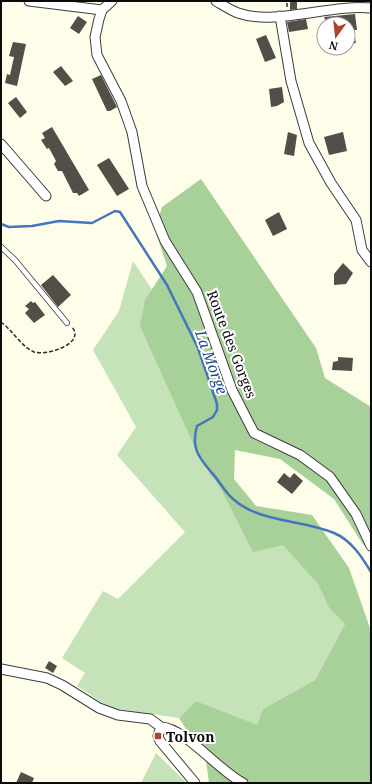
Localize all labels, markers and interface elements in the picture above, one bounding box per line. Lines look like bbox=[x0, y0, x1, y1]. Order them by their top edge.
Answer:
north arrow bbox=[316, 16, 356, 56]
text: N bbox=[327, 38, 339, 55]
street label: Route des Gorges bbox=[203, 287, 261, 401]
water label: La Morge bbox=[191, 326, 233, 397]
place label: Tolvon bbox=[166, 727, 215, 746]
marker: Tolvon bbox=[153, 731, 163, 741]

